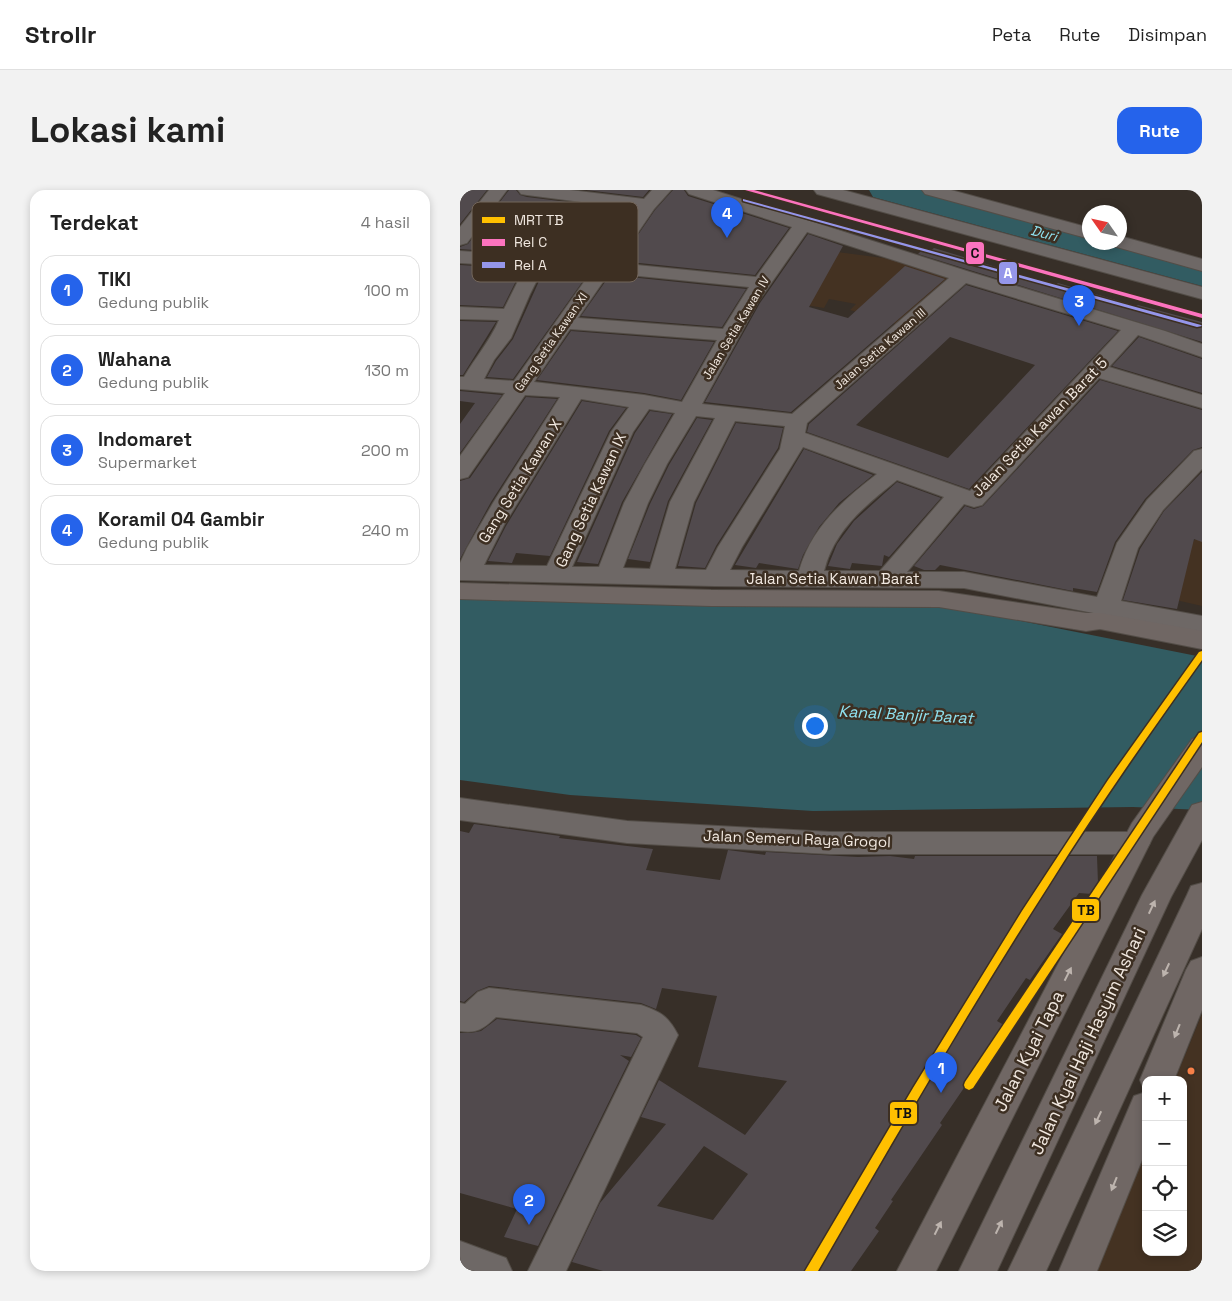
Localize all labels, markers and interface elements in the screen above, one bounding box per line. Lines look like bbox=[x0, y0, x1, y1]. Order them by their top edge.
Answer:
text: Strollr bbox=[25, 19, 97, 50]
text: Peta bbox=[992, 23, 1031, 46]
text: Rute bbox=[1059, 23, 1100, 46]
text: Disimpan bbox=[1128, 23, 1207, 46]
button: Rute bbox=[1117, 107, 1202, 154]
text: Lokasi kami bbox=[30, 108, 225, 152]
pin: 4 bbox=[711, 197, 743, 238]
legend bbox=[472, 202, 638, 282]
north arrow bbox=[1082, 205, 1127, 250]
text: Terdekat bbox=[50, 209, 139, 236]
text: MRT TB bbox=[514, 211, 563, 229]
text: 4 hasil bbox=[361, 212, 410, 233]
water label: Duri bbox=[1029, 221, 1061, 246]
text: Rel C bbox=[514, 233, 547, 251]
line badge: C bbox=[965, 241, 985, 265]
text: C bbox=[970, 244, 980, 262]
text: Rel A bbox=[514, 256, 547, 274]
line badge: A bbox=[998, 261, 1018, 285]
text: A bbox=[1004, 264, 1013, 282]
text: TIKI bbox=[98, 267, 131, 292]
street label: Jalan Setia Kawan IV bbox=[699, 273, 774, 383]
text: 1 bbox=[63, 280, 71, 301]
text: 100 m bbox=[364, 280, 409, 301]
pin: 3 bbox=[1063, 285, 1095, 326]
street label: Gang Setia Kawan XI bbox=[511, 289, 591, 395]
text: Gedung publik bbox=[98, 292, 209, 313]
street label: Jalan Setia Kawan III bbox=[831, 305, 929, 393]
text: Wahana bbox=[98, 347, 171, 372]
street label: Jalan Setia Kawan Barat 5 bbox=[968, 353, 1111, 500]
text: 2 bbox=[62, 360, 72, 381]
text: 130 m bbox=[365, 360, 409, 381]
text: Gedung publik bbox=[98, 372, 209, 393]
street label: Gang Setia Kawan X bbox=[474, 415, 566, 546]
text: Indomaret bbox=[98, 427, 192, 452]
street label: Gang Setia Kawan IX bbox=[551, 429, 630, 570]
text: 3 bbox=[62, 440, 72, 461]
text: 200 m bbox=[361, 440, 409, 461]
text: Supermarket bbox=[98, 452, 197, 473]
text: Koramil 04 Gambir bbox=[98, 507, 264, 532]
text: 4 bbox=[62, 520, 72, 541]
text: 240 m bbox=[362, 520, 409, 541]
text: Gedung publik bbox=[98, 532, 209, 553]
street label: Jalan Setia Kawan Barat bbox=[746, 569, 920, 588]
water label: Kanal Banjir Barat bbox=[838, 700, 976, 729]
your location bbox=[802, 713, 828, 739]
street label: Jalan Semeru Raya Grogol bbox=[703, 826, 891, 851]
line badge: TB bbox=[1071, 898, 1100, 922]
one-way arrow bbox=[1148, 900, 1156, 914]
text: TB bbox=[1077, 901, 1095, 919]
street label: Jalan Kyai Haji Hasyim Ashari bbox=[1025, 923, 1150, 1158]
one-way arrow bbox=[1162, 963, 1170, 977]
one-way arrow bbox=[1064, 967, 1072, 981]
street label: Jalan Kyai Tapa bbox=[988, 986, 1069, 1115]
one-way arrow bbox=[1172, 1024, 1180, 1038]
pin: 1 bbox=[925, 1052, 957, 1093]
unlabelled marker bbox=[1186, 1066, 1196, 1076]
map controls bbox=[1142, 1076, 1187, 1256]
button: + bbox=[1142, 1076, 1187, 1121]
line badge: TB bbox=[889, 1101, 918, 1125]
text: TB bbox=[894, 1104, 912, 1122]
one-way arrow bbox=[1094, 1111, 1102, 1125]
button: − bbox=[1142, 1121, 1187, 1166]
button: locate bbox=[1142, 1166, 1187, 1211]
one-way arrow bbox=[1110, 1177, 1118, 1192]
pin: 2 bbox=[513, 1184, 545, 1225]
button: layers bbox=[1142, 1211, 1187, 1256]
one-way arrow bbox=[934, 1220, 942, 1235]
one-way arrow bbox=[995, 1220, 1003, 1235]

